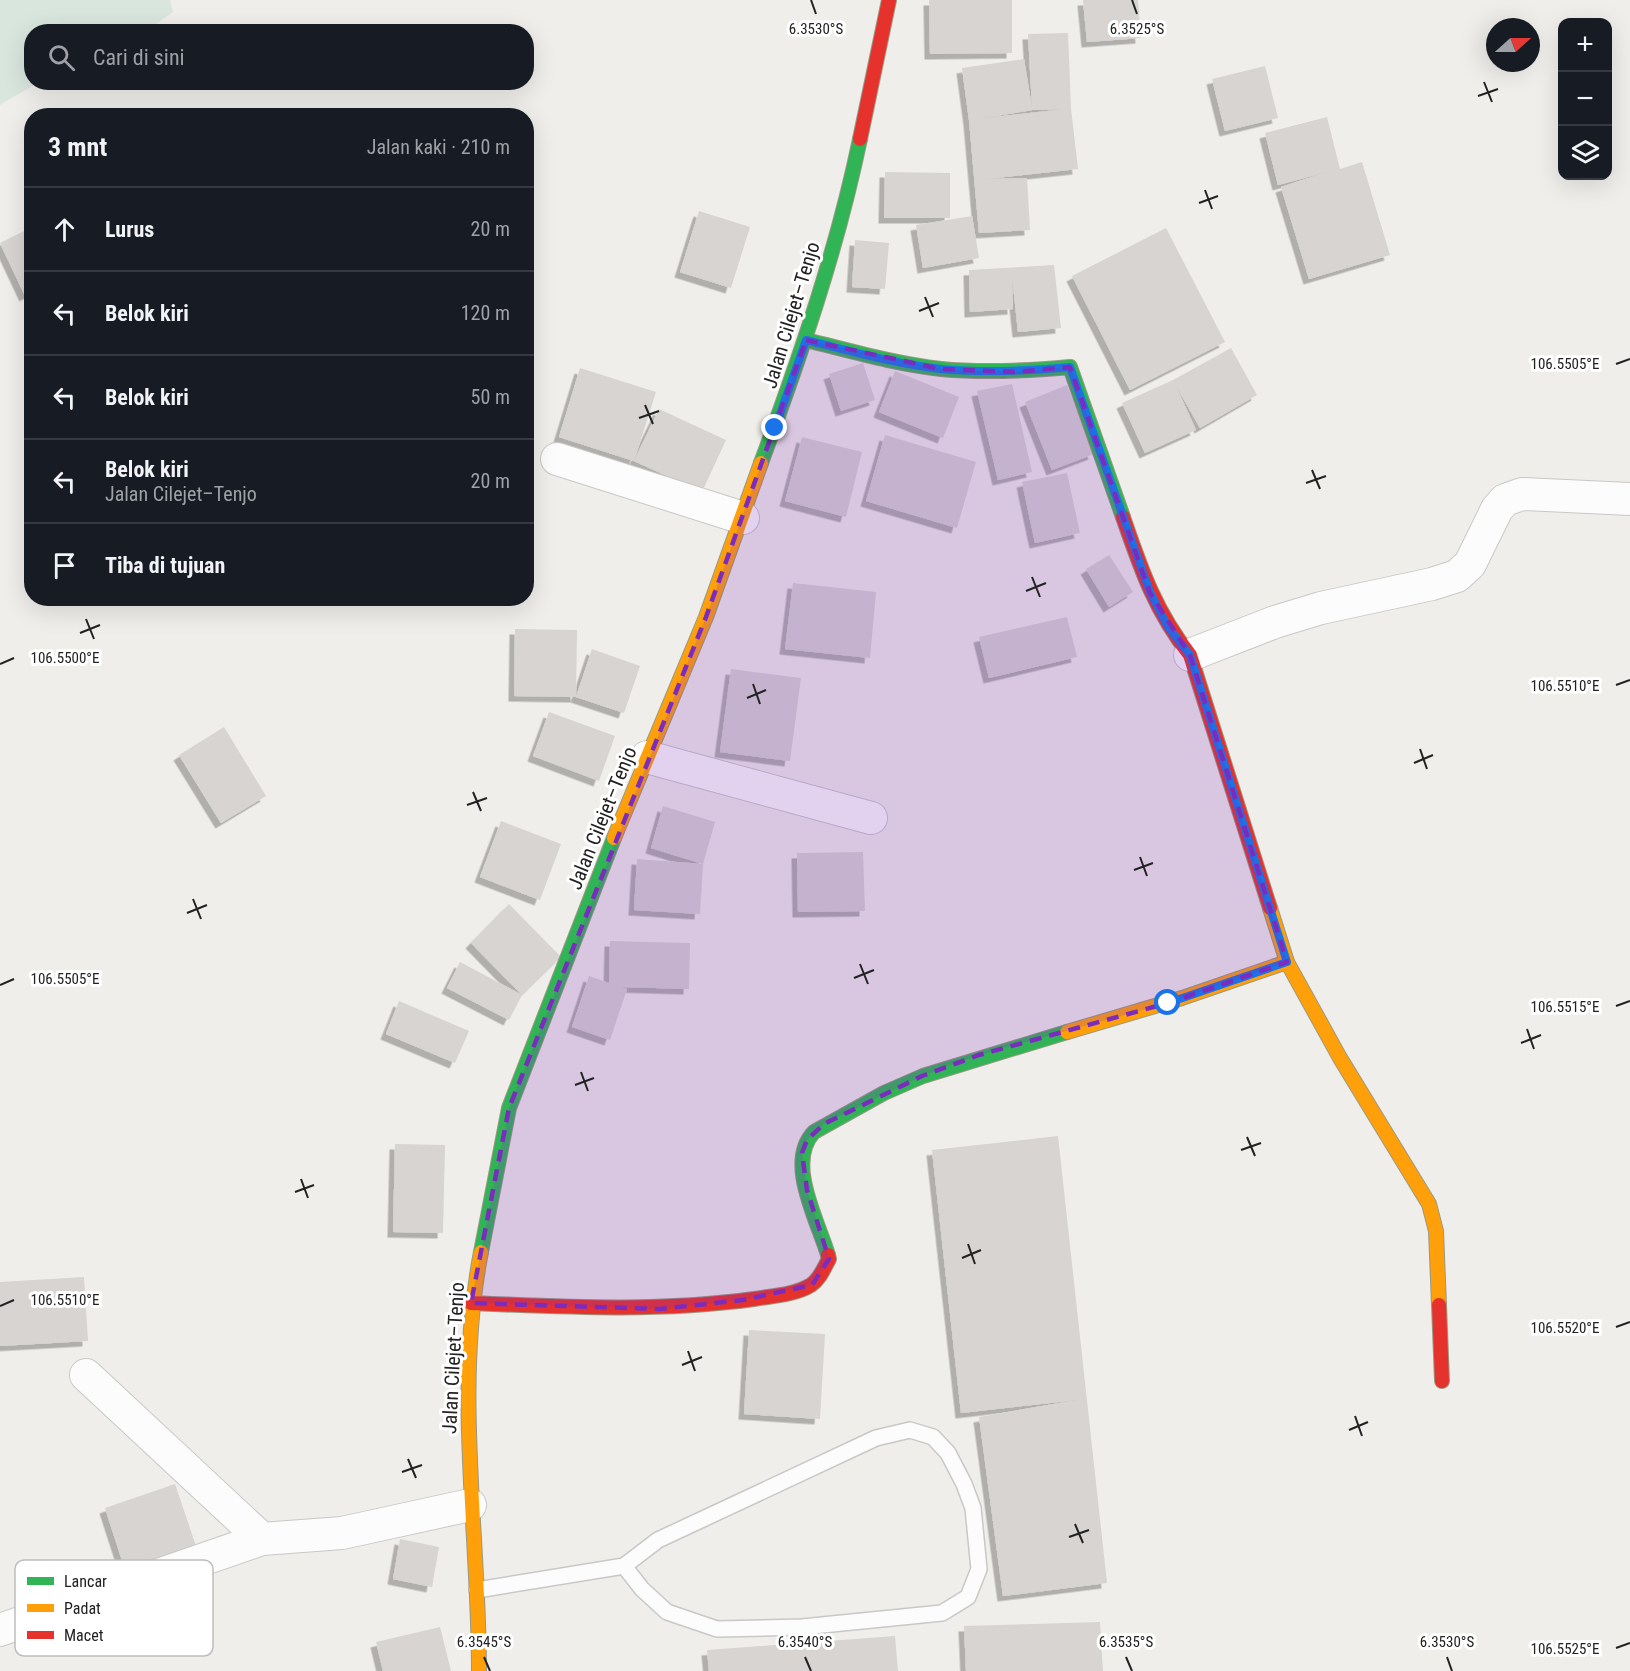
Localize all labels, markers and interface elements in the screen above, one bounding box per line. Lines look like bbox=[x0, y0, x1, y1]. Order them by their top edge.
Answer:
north arrow bbox=[1486, 18, 1540, 72]
map controls bbox=[1558, 18, 1612, 180]
button: + bbox=[1558, 18, 1612, 72]
text: 6.3530°S bbox=[789, 20, 843, 38]
text: 6.3525°S bbox=[1110, 20, 1164, 38]
search box bbox=[24, 24, 534, 90]
icon: search bbox=[45, 41, 78, 74]
text: Cari di sini bbox=[93, 45, 185, 70]
button: − bbox=[1558, 72, 1612, 126]
button: layers bbox=[1558, 126, 1612, 180]
text: 3 mnt bbox=[48, 132, 107, 162]
text: Jalan kaki · 210 m bbox=[367, 135, 510, 159]
icon: ahead bbox=[48, 213, 81, 246]
text: Lurus bbox=[105, 217, 154, 242]
text: 20 m bbox=[471, 217, 510, 241]
street label: Jalan Cilejet–Tenjo bbox=[757, 239, 825, 391]
icon: left bbox=[48, 297, 81, 330]
text: Belok kiri bbox=[105, 301, 189, 326]
text: 120 m bbox=[461, 301, 510, 325]
text: 106.5505°E bbox=[1531, 355, 1599, 373]
icon: left bbox=[48, 381, 81, 414]
text: Belok kiri bbox=[105, 385, 189, 410]
text: 50 m bbox=[471, 385, 510, 409]
route end bbox=[761, 414, 787, 440]
text: Belok kiri bbox=[105, 457, 189, 482]
icon: left bbox=[48, 465, 81, 498]
text: 20 m bbox=[471, 469, 510, 493]
text: Jalan Cilejet–Tenjo bbox=[105, 482, 257, 506]
icon: arrive bbox=[48, 549, 81, 582]
text: Tiba di tujuan bbox=[105, 553, 225, 578]
text: 106.5500°E bbox=[31, 649, 99, 667]
text: 106.5510°E bbox=[1531, 677, 1599, 695]
street label: Jalan Cilejet–Tenjo bbox=[562, 743, 642, 893]
text: 106.5505°E bbox=[31, 970, 99, 988]
route start bbox=[1154, 989, 1180, 1015]
text: 106.5515°E bbox=[1531, 998, 1599, 1016]
street label: Jalan Cilejet–Tenjo bbox=[437, 1282, 469, 1434]
text: 106.5510°E bbox=[31, 1291, 99, 1309]
text: 106.5520°E bbox=[1531, 1319, 1599, 1337]
legend bbox=[15, 1560, 213, 1656]
text: Lancar bbox=[64, 1572, 107, 1591]
text: Padat bbox=[64, 1599, 101, 1618]
text: Macet bbox=[64, 1626, 104, 1645]
text: 6.3545°S bbox=[457, 1633, 511, 1651]
text: 6.3540°S bbox=[778, 1633, 832, 1651]
text: 6.3535°S bbox=[1099, 1633, 1153, 1651]
text: 6.3530°S bbox=[1420, 1633, 1474, 1651]
text: 106.5525°E bbox=[1531, 1640, 1599, 1658]

